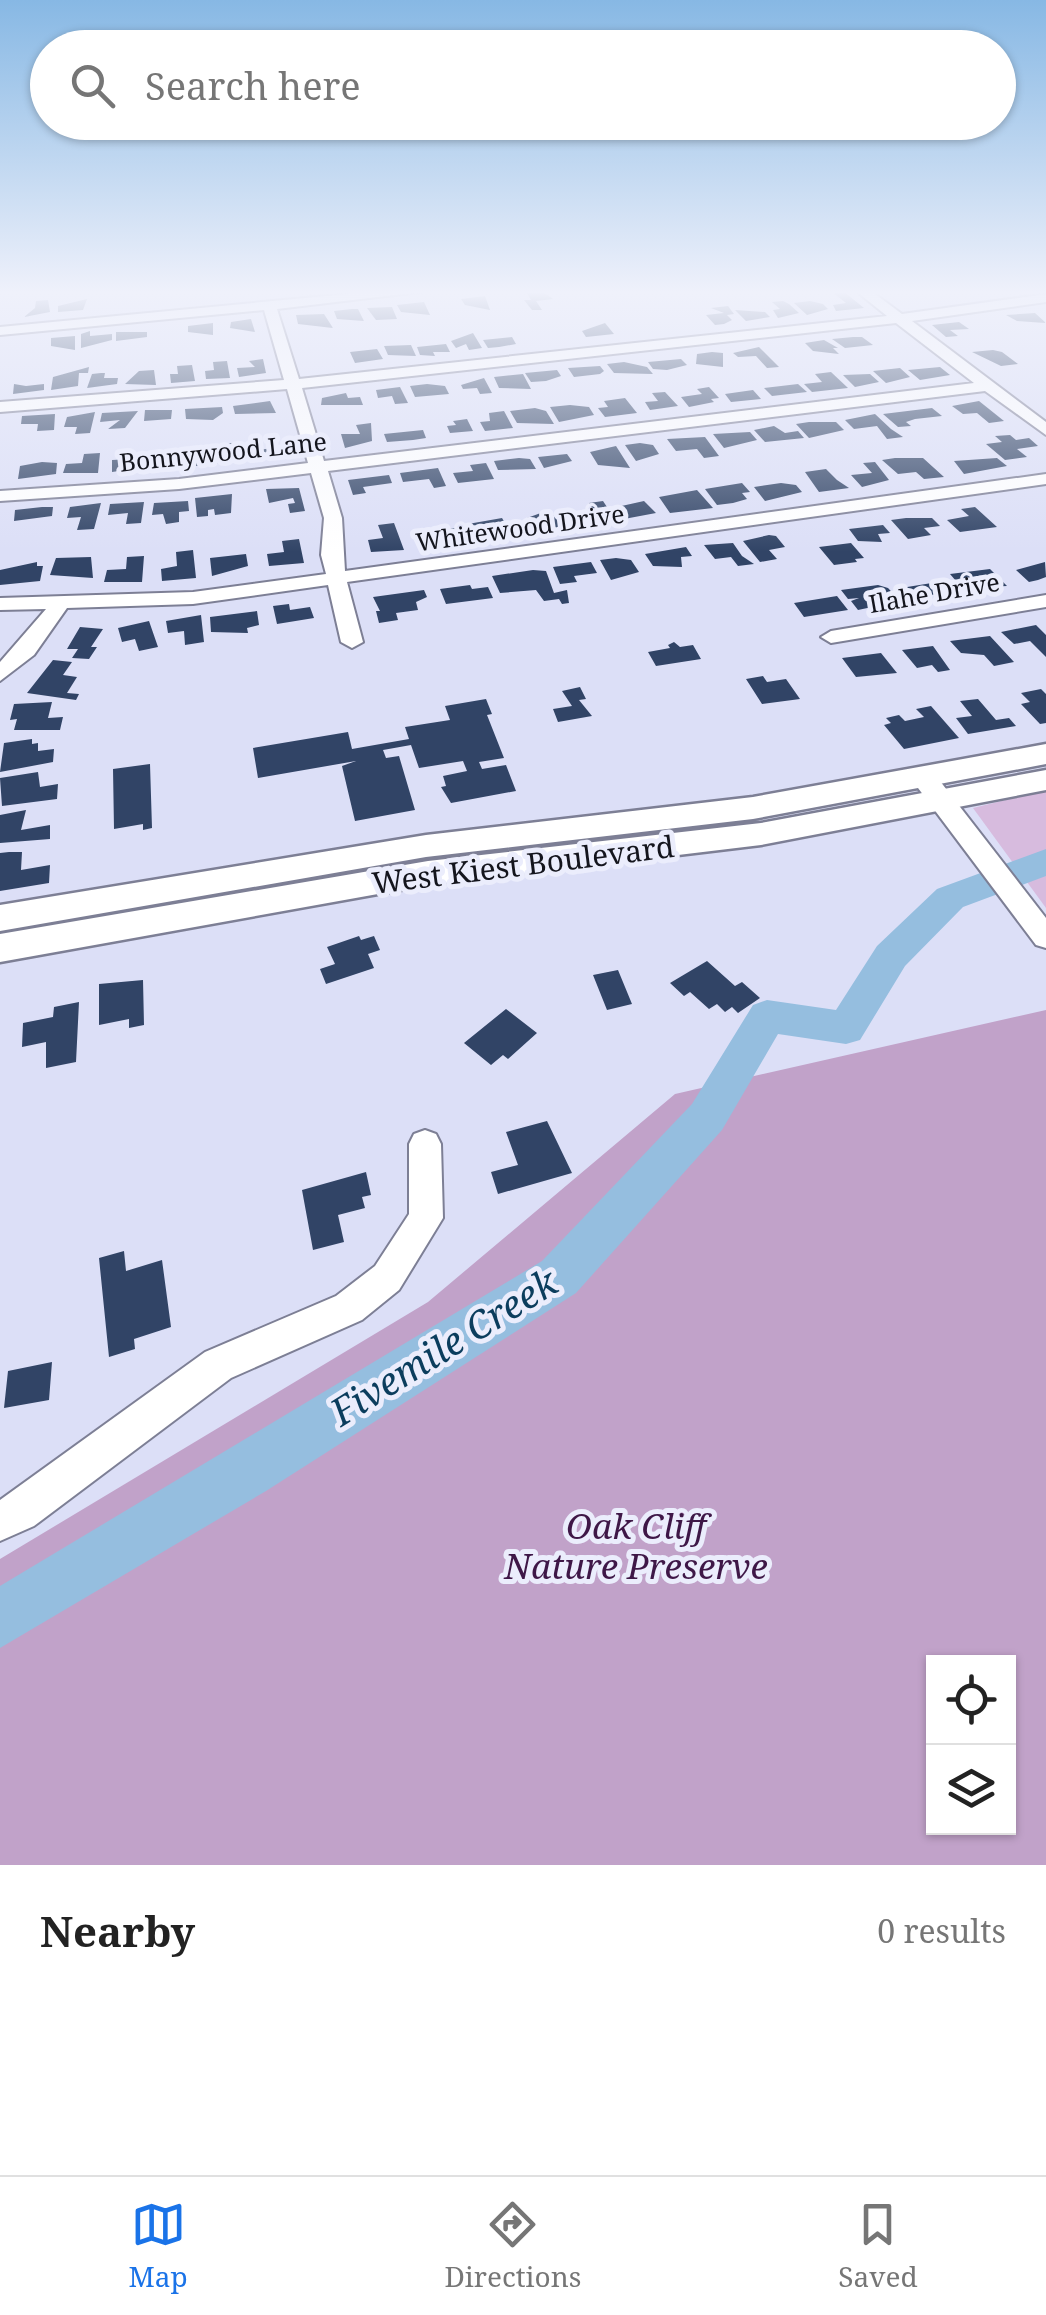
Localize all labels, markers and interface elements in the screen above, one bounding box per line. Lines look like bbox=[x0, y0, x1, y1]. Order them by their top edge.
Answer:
search box bbox=[30, 30, 1016, 140]
icon: search bbox=[65, 58, 120, 113]
text: Search here bbox=[145, 59, 361, 111]
street label: Bonnywood Lane bbox=[118, 423, 328, 479]
street label: Whitewood Drive bbox=[414, 496, 626, 558]
street label: Ilahe Drive bbox=[866, 564, 1002, 620]
street label: West Kiest Boulevard bbox=[370, 825, 676, 903]
water label: Fivemile Creek bbox=[319, 1255, 568, 1437]
park label: Oak Cliff Nature Preserve bbox=[503, 1502, 768, 1589]
map controls bbox=[926, 1655, 1016, 1835]
button: locate bbox=[926, 1655, 1016, 1745]
button: layers bbox=[926, 1745, 1016, 1835]
text: Nearby bbox=[40, 1902, 195, 1959]
text: 0 results bbox=[877, 1909, 1006, 1952]
tab: Map bbox=[128, 2197, 188, 2295]
tab: Directions bbox=[444, 2197, 581, 2295]
tab: Saved bbox=[838, 2197, 918, 2295]

